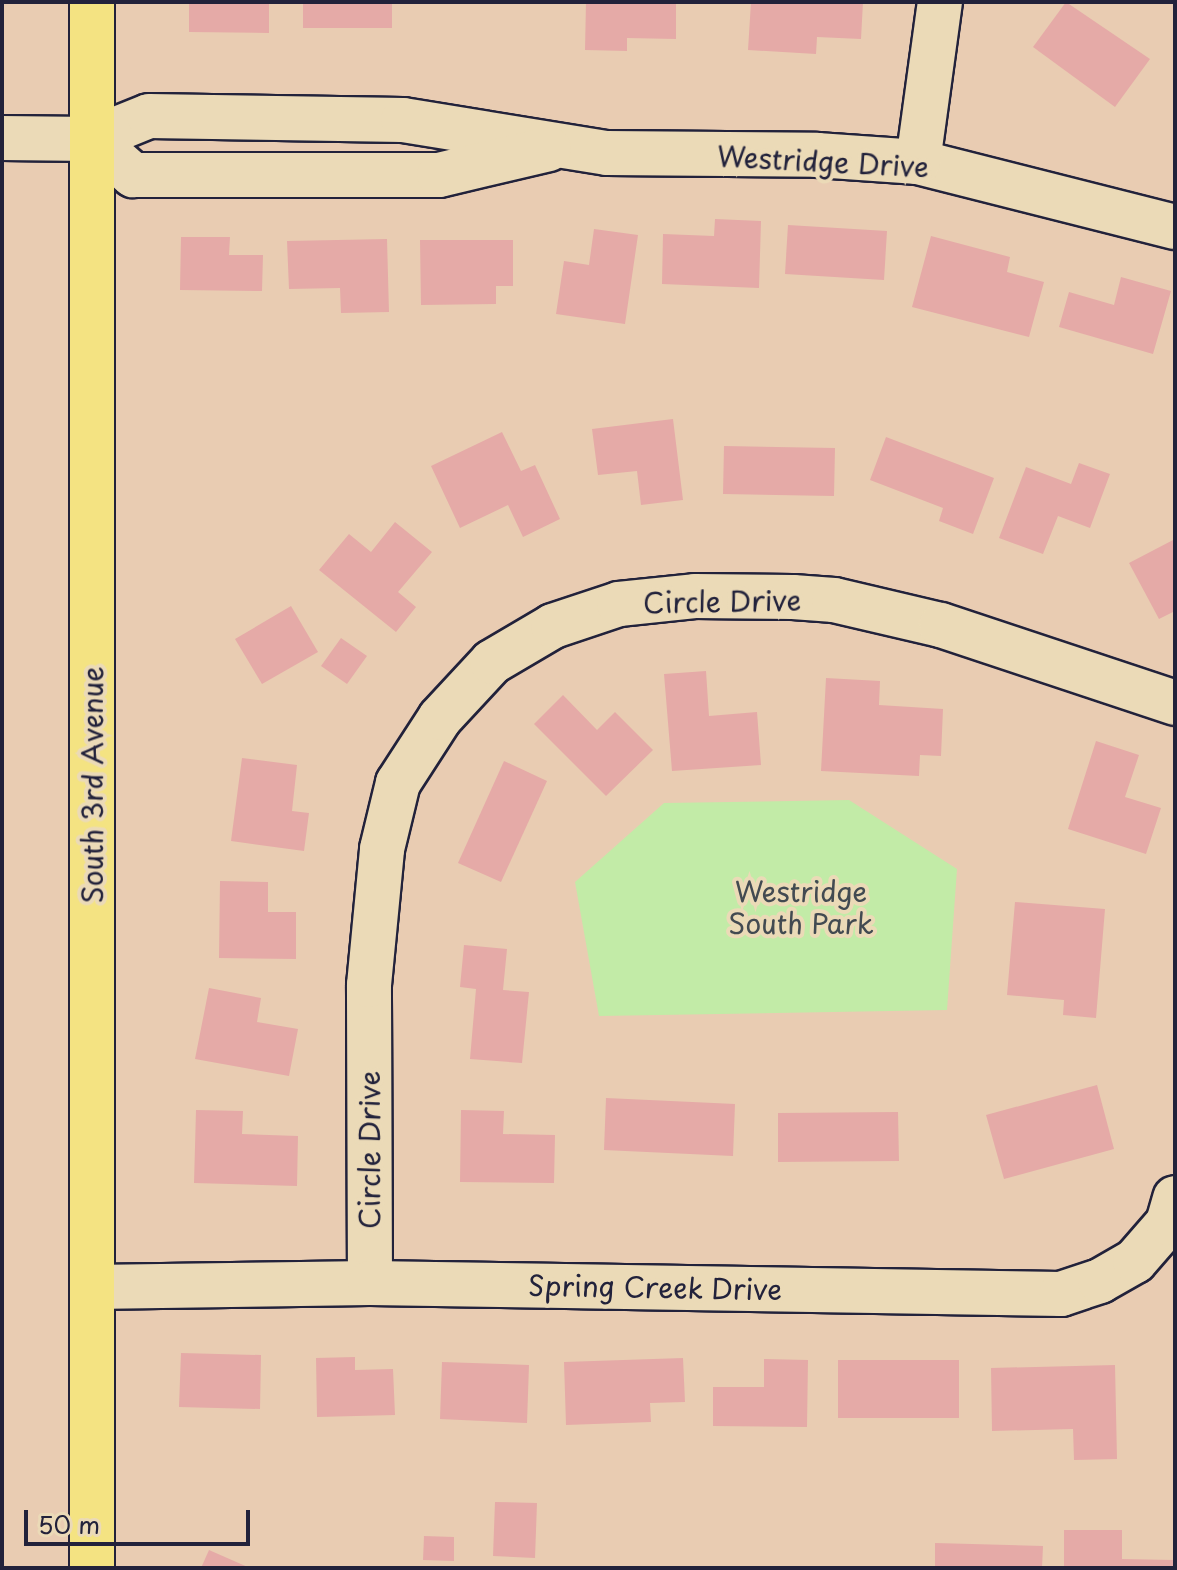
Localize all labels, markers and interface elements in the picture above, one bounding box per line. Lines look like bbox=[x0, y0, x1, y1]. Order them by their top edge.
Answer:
street label: Westridge Drive bbox=[716, 139, 930, 183]
street label: Circle Drive bbox=[641, 583, 803, 619]
street label: South 3rd Avenue bbox=[75, 666, 109, 904]
park label: Westridge South Park bbox=[727, 874, 875, 940]
street label: Circle Drive bbox=[352, 1070, 386, 1230]
street label: Spring Creek Drive bbox=[526, 1268, 784, 1306]
scale bar bbox=[28, 1494, 254, 1544]
text: 50 m bbox=[38, 1506, 100, 1542]

